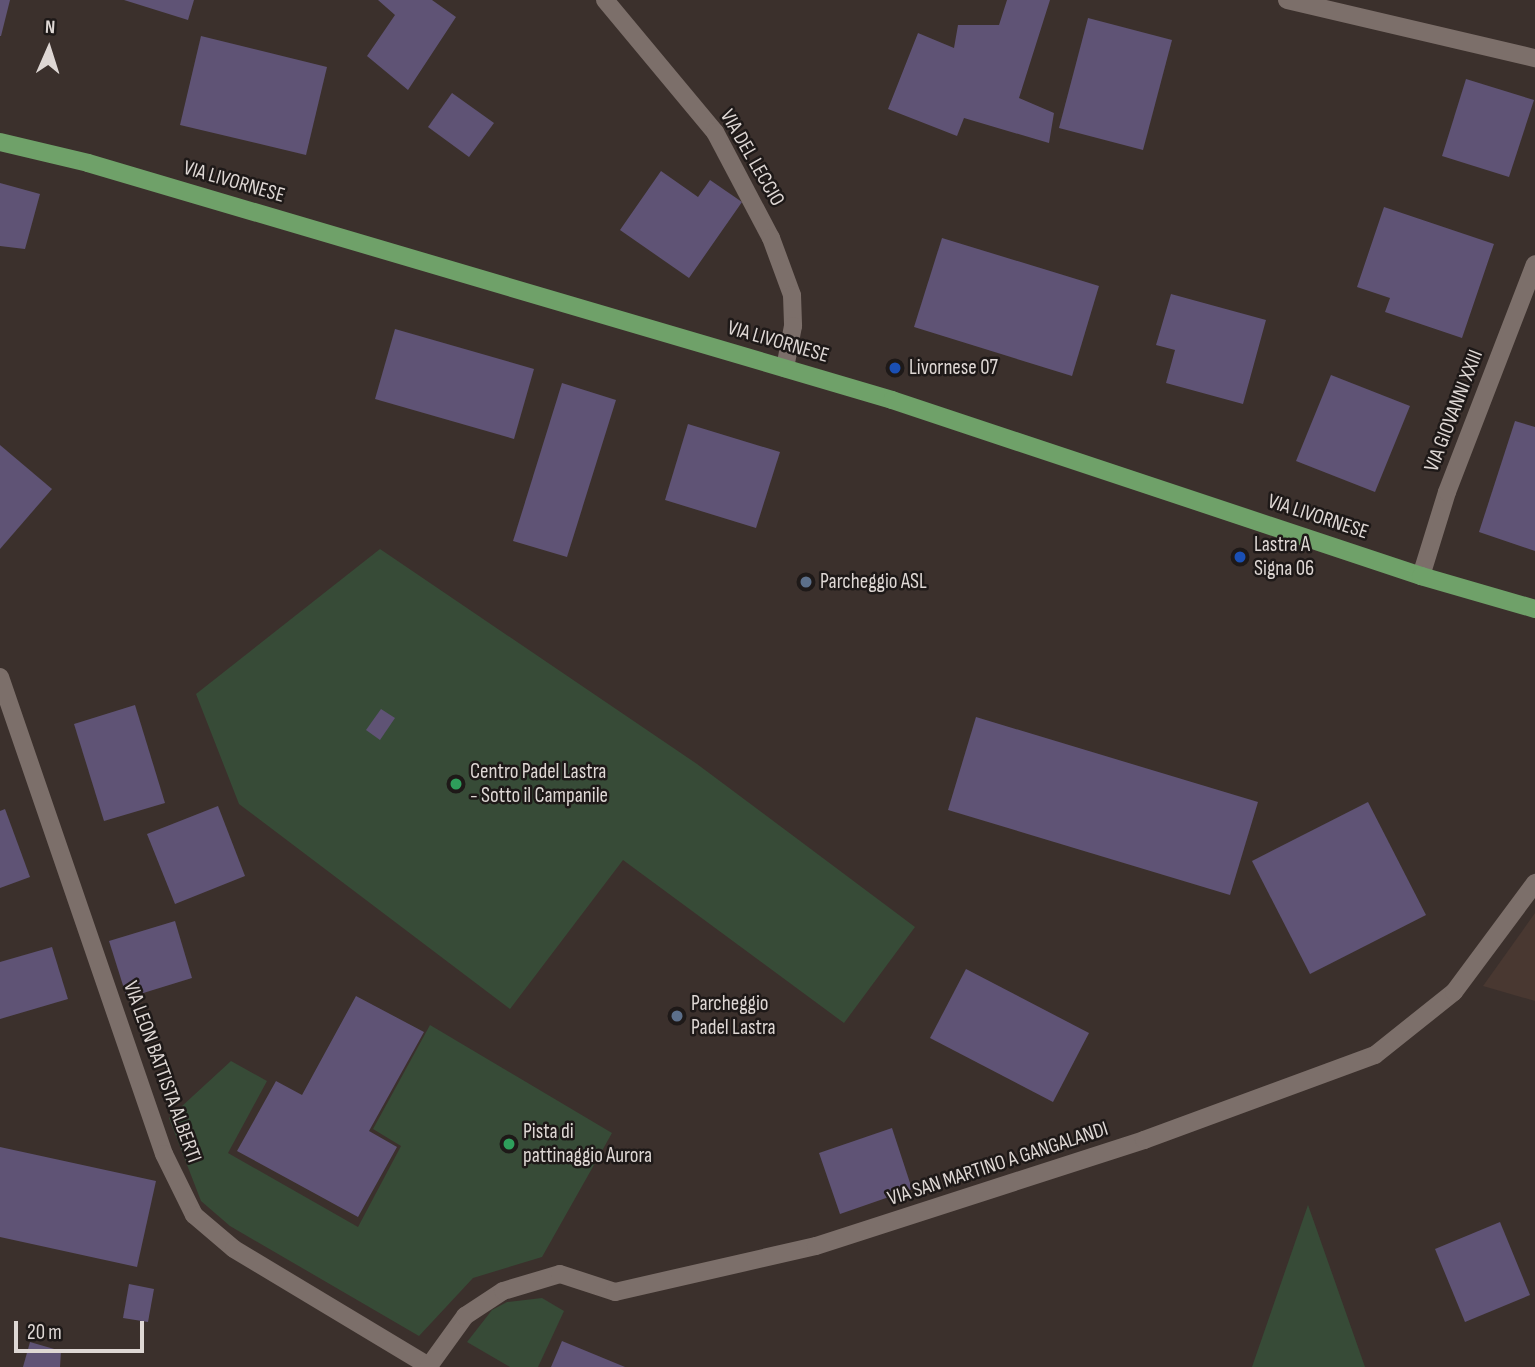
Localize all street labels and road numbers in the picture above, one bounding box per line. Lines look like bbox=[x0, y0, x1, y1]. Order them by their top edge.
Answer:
street label: VIA DEL LECCIO bbox=[714, 105, 790, 211]
street label: VIA LIVORNESE bbox=[180, 156, 288, 208]
street label: VIA LIVORNESE bbox=[724, 316, 832, 368]
street label: VIA GIOVANNI XXIII bbox=[1419, 347, 1489, 475]
street label: VIA LIVORNESE bbox=[1264, 489, 1372, 545]
street label: VIA LEON BATTISTA ALBERTI bbox=[117, 978, 207, 1166]
street label: VIA SAN MARTINO A GANGALANDI bbox=[885, 1116, 1111, 1212]

